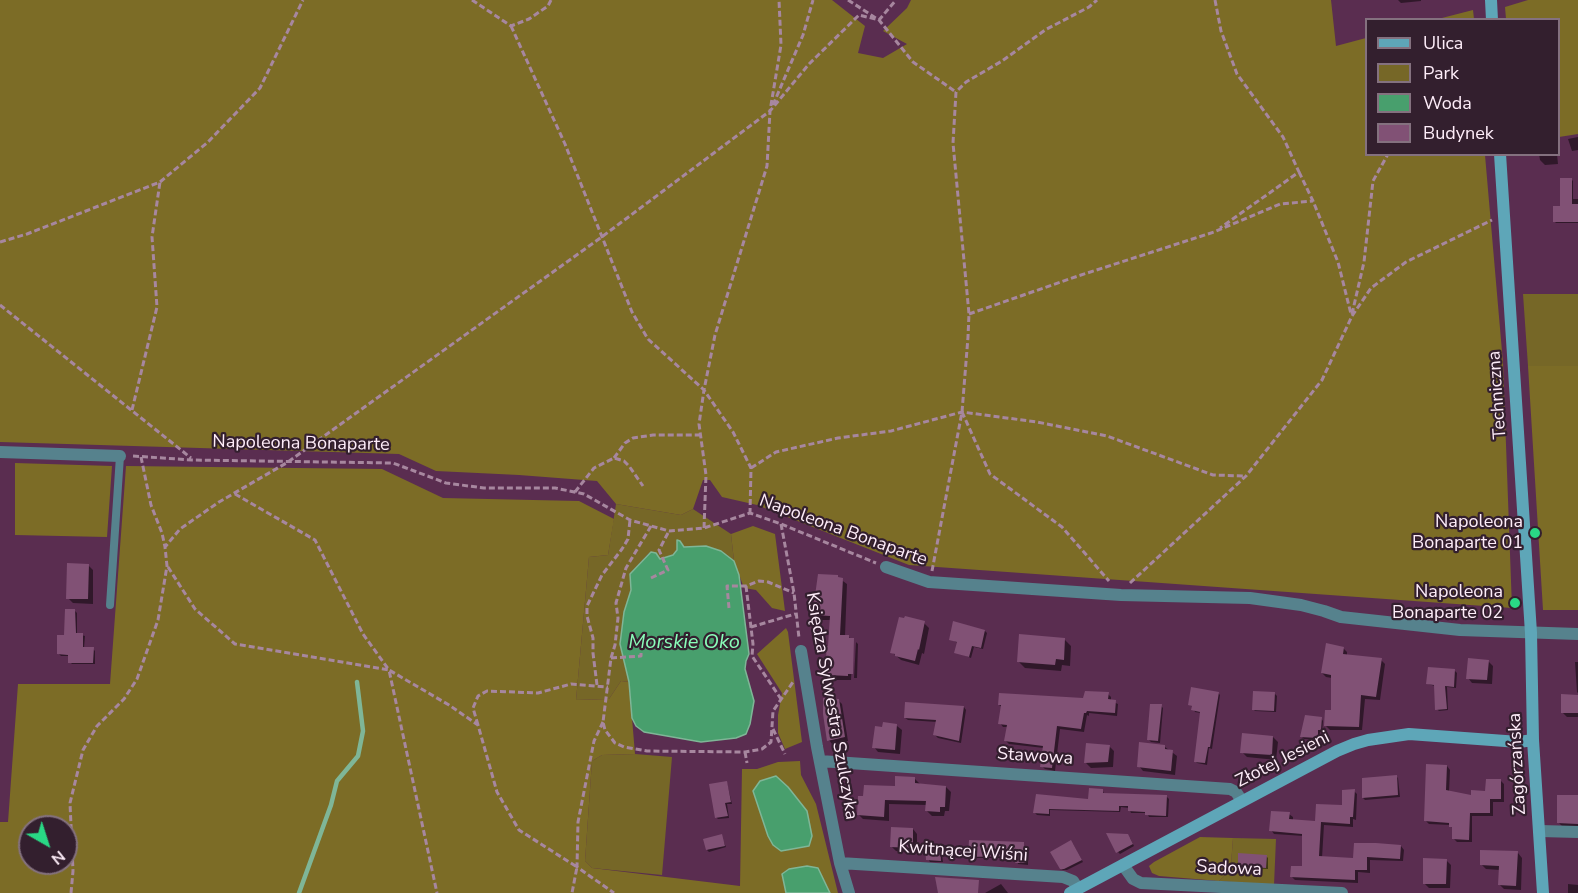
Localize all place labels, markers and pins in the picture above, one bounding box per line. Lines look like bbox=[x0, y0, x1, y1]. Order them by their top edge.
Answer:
place label: Napoleona Bonaparte 01 bbox=[1412, 512, 1523, 554]
marker: Napoleona Bonaparte 01 bbox=[1528, 526, 1542, 540]
place label: Napoleona Bonaparte 02 bbox=[1392, 582, 1503, 624]
marker: Napoleona Bonaparte 02 bbox=[1508, 596, 1522, 610]

